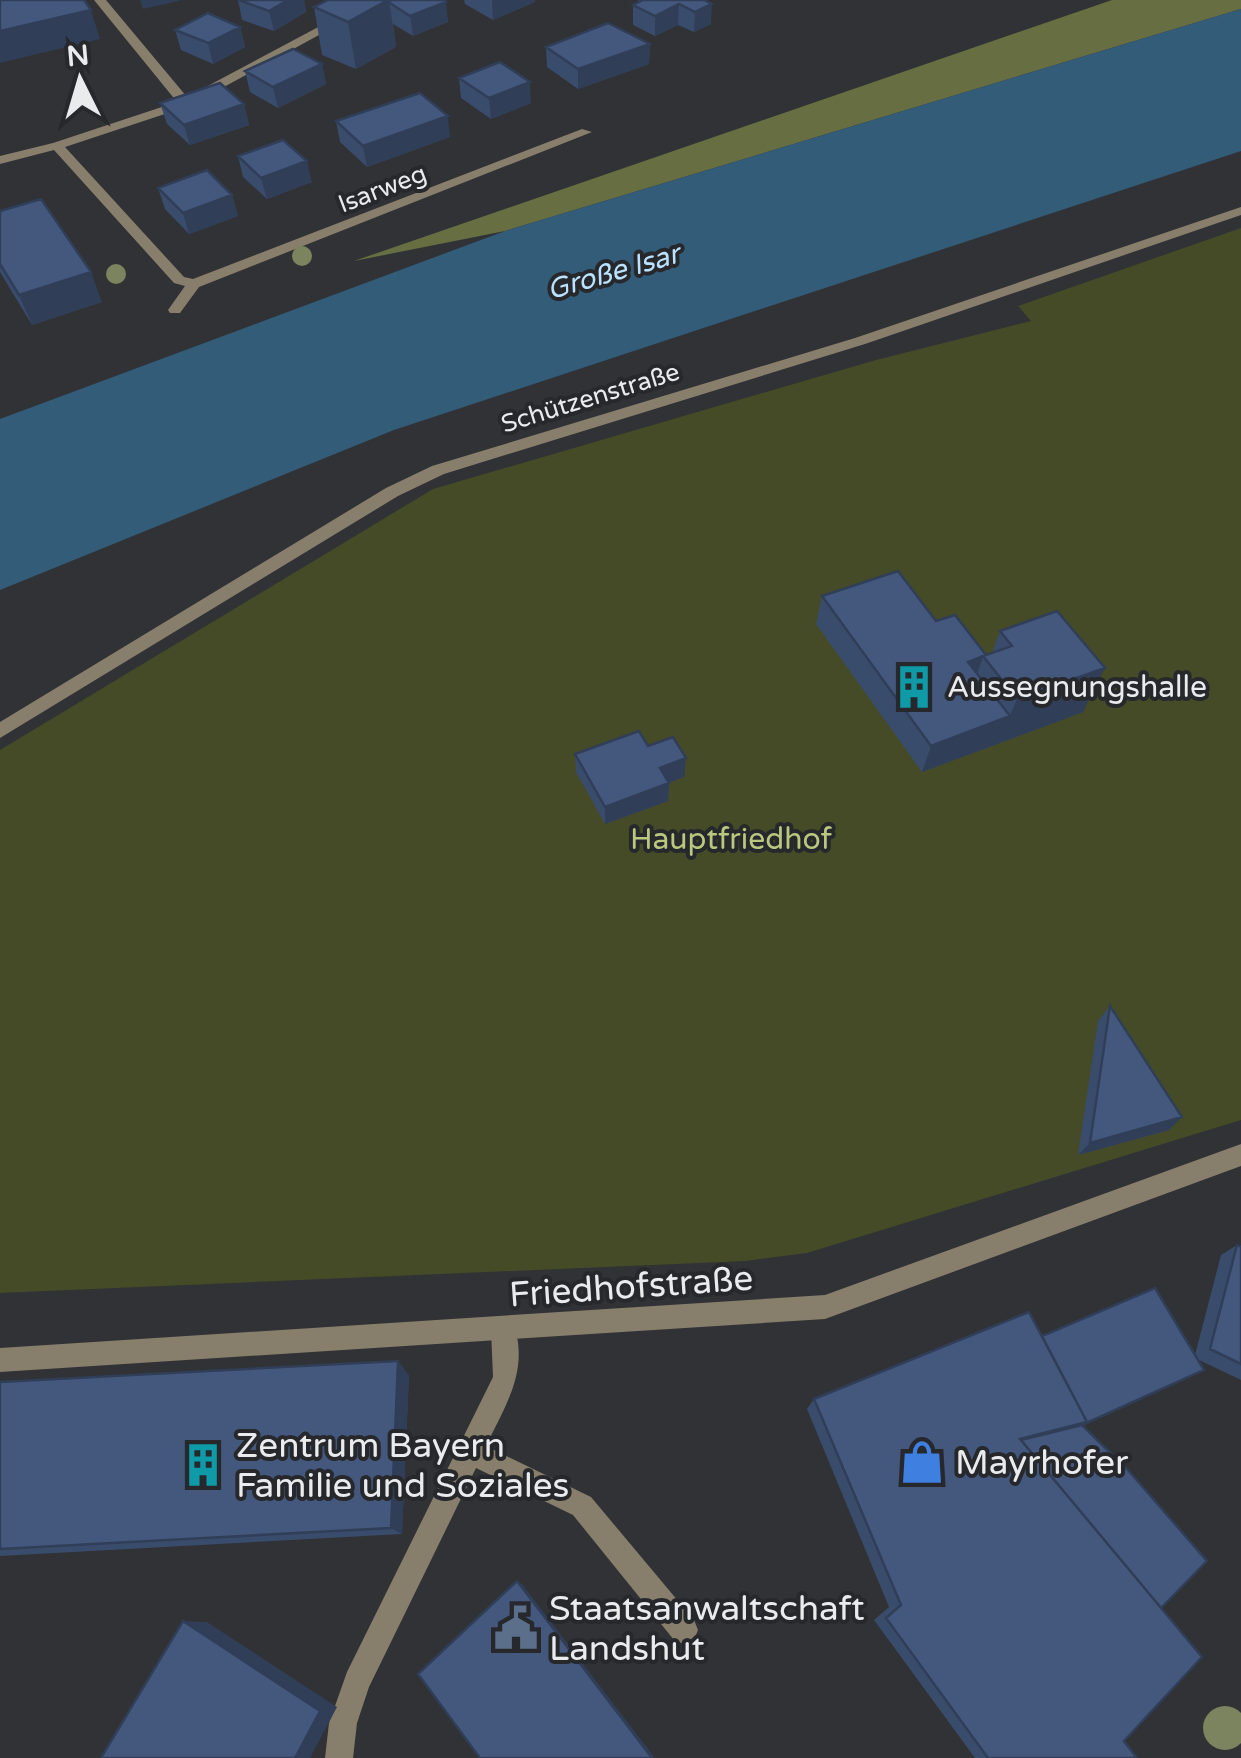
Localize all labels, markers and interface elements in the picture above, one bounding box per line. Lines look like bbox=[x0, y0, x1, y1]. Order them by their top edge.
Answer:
north arrow bbox=[30, 30, 130, 130]
text: N bbox=[65, 38, 91, 74]
street label: Isarweg bbox=[334, 158, 431, 219]
water label: Große Isar bbox=[543, 236, 687, 307]
street label: Schützenstraße bbox=[498, 357, 683, 439]
building icon: Aussegnungshalle bbox=[890, 663, 938, 711]
place label: Aussegnungshalle bbox=[947, 669, 1207, 706]
park label: Hauptfriedhof bbox=[630, 821, 833, 858]
street label: Friedhofstraße bbox=[508, 1258, 754, 1316]
place label: Zentrum Bayern Familie und Soziales bbox=[236, 1425, 569, 1507]
shop icon: Mayrhofer bbox=[898, 1438, 946, 1486]
building icon: Zentrum Bayern Familie und Soziales bbox=[179, 1441, 227, 1489]
place label: Mayrhofer bbox=[955, 1442, 1129, 1484]
place label: Staatsanwaltschaft Landshut bbox=[549, 1588, 865, 1670]
public building icon: Staatsanwaltschaft Landshut bbox=[492, 1604, 540, 1652]

